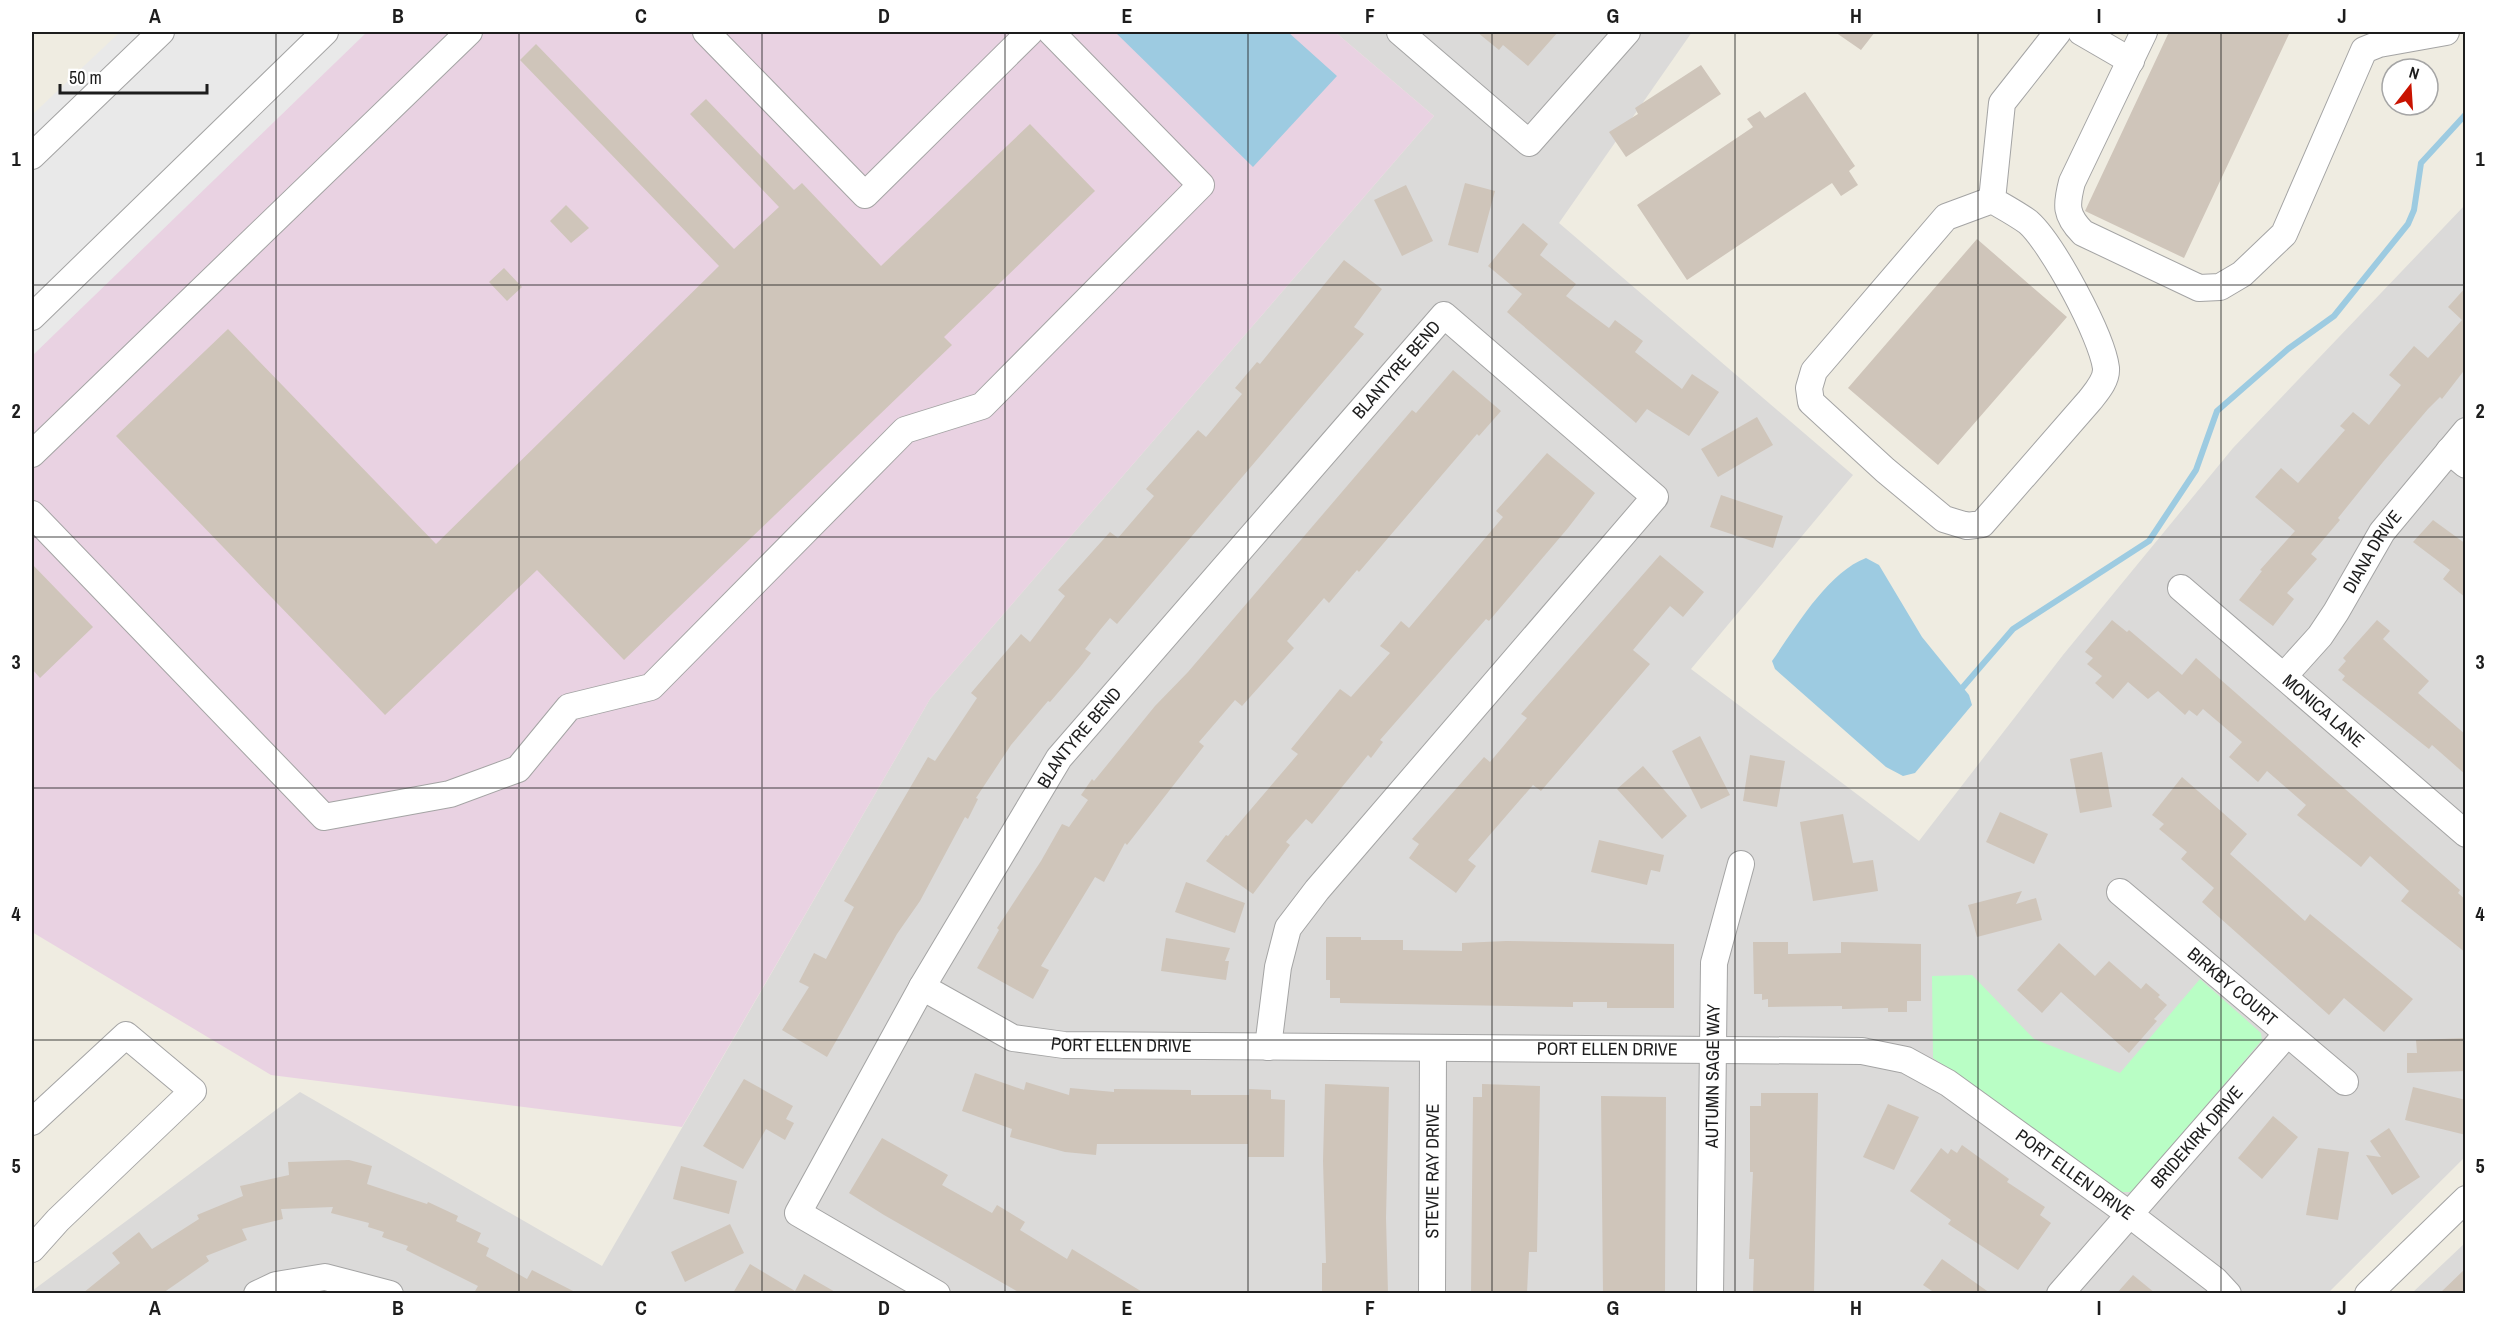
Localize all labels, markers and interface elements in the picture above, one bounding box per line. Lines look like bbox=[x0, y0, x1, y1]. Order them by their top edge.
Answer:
text: A bbox=[149, 2, 161, 29]
text: B bbox=[392, 2, 404, 29]
text: C bbox=[635, 2, 647, 29]
text: D bbox=[878, 2, 890, 29]
text: E bbox=[1122, 2, 1133, 29]
text: F bbox=[1365, 2, 1375, 29]
text: G bbox=[1607, 2, 1619, 29]
text: H bbox=[1850, 2, 1862, 29]
text: I bbox=[2097, 2, 2101, 29]
text: J bbox=[2337, 2, 2347, 29]
scale bar bbox=[60, 57, 207, 95]
north arrow bbox=[2380, 57, 2440, 117]
text: N bbox=[2407, 61, 2422, 85]
text: 50 m bbox=[69, 65, 102, 90]
text: 1 bbox=[11, 145, 21, 172]
text: 1 bbox=[2475, 145, 2485, 172]
street label: BLANTYRE BEND bbox=[1346, 315, 1446, 424]
text: 2 bbox=[11, 397, 21, 424]
text: 2 bbox=[2475, 397, 2485, 424]
street label: DIANA DRIVE bbox=[2336, 505, 2407, 598]
text: 3 bbox=[11, 648, 21, 675]
text: 3 bbox=[2475, 648, 2485, 675]
street label: MONICA LANE bbox=[2277, 668, 2370, 753]
street label: BLANTYRE BEND bbox=[1031, 681, 1127, 793]
text: 4 bbox=[11, 900, 21, 927]
text: 4 bbox=[2475, 900, 2485, 927]
street label: BIRKBY COURT bbox=[2182, 941, 2283, 1032]
street label: AUTUMN SAGE WAY bbox=[1699, 1003, 1726, 1149]
street label: PORT ELLEN DRIVE bbox=[1049, 1030, 1192, 1058]
street label: PORT ELLEN DRIVE bbox=[1537, 1036, 1678, 1062]
street label: BRIDEKIRK DRIVE bbox=[2145, 1080, 2248, 1194]
street label: STEVIE RAY DRIVE bbox=[1419, 1103, 1445, 1239]
street label: PORT ELLEN DRIVE bbox=[2011, 1123, 2139, 1226]
text: 5 bbox=[11, 1152, 21, 1179]
text: 5 bbox=[2475, 1152, 2485, 1179]
text: A bbox=[149, 1294, 161, 1321]
text: B bbox=[392, 1294, 404, 1321]
text: C bbox=[635, 1294, 647, 1321]
text: D bbox=[878, 1294, 890, 1321]
text: E bbox=[1122, 1294, 1133, 1321]
text: F bbox=[1365, 1294, 1375, 1321]
text: G bbox=[1607, 1294, 1619, 1321]
text: H bbox=[1850, 1294, 1862, 1321]
text: I bbox=[2097, 1294, 2101, 1321]
text: J bbox=[2337, 1294, 2347, 1321]

